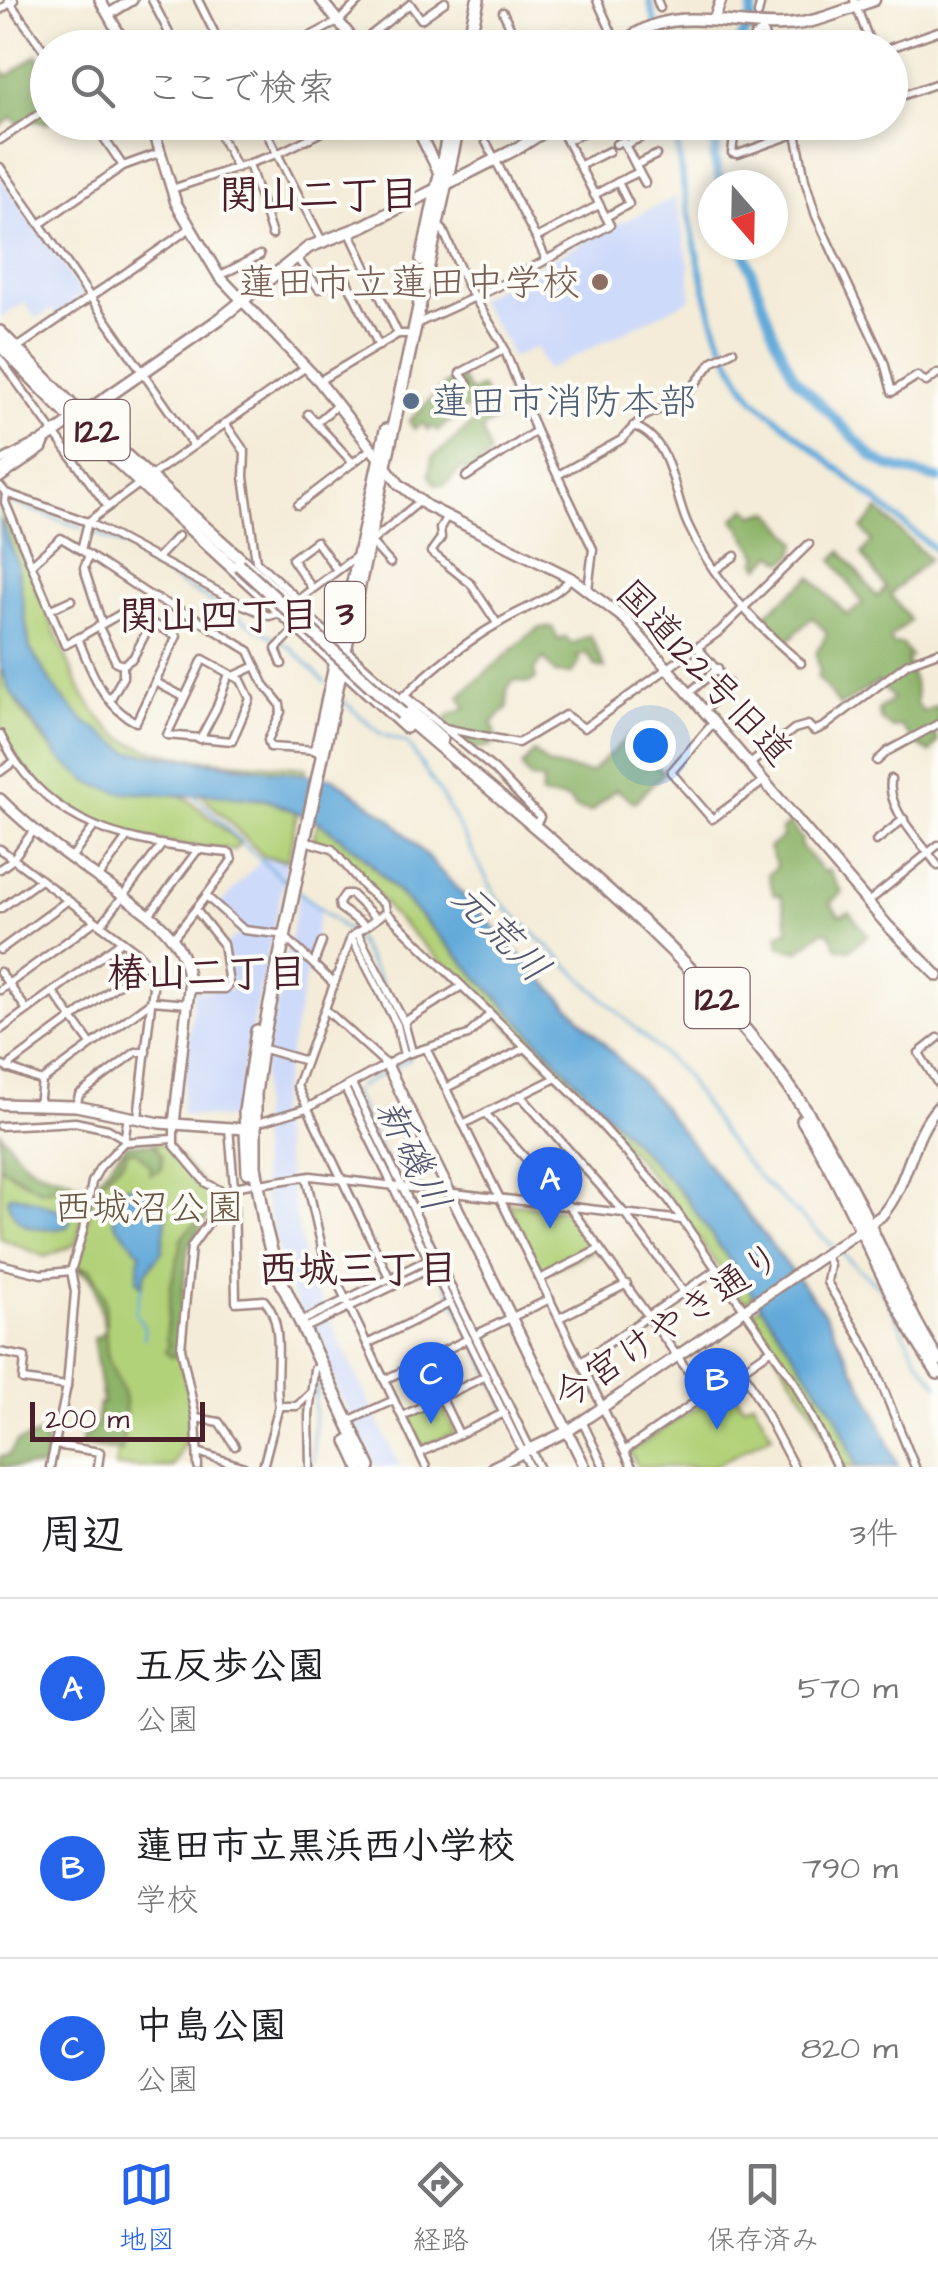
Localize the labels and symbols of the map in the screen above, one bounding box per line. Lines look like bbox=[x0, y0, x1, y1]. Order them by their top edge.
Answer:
district label: 関山二丁目 bbox=[219, 169, 419, 224]
north arrow bbox=[698, 170, 788, 260]
place label: 蓮田市立蓮田中学校 bbox=[238, 258, 580, 310]
marker: 蓮田市立蓮田中学校 bbox=[589, 271, 611, 293]
place label: 蓮田市消防本部 bbox=[431, 377, 697, 429]
marker: 蓮田市消防本部 bbox=[400, 390, 422, 412]
road number: 122 bbox=[64, 400, 130, 460]
street label: 国道122号旧道 bbox=[603, 568, 804, 778]
road number: 3 bbox=[325, 582, 365, 642]
district label: 関山四丁目 bbox=[119, 590, 319, 645]
your location bbox=[625, 720, 676, 771]
water label: 元荒川 bbox=[439, 871, 562, 996]
district label: 椿山二丁目 bbox=[107, 947, 307, 1002]
road number: 122 bbox=[684, 968, 750, 1028]
water label: 新磯川 bbox=[361, 1090, 463, 1222]
pin: A bbox=[518, 1146, 582, 1229]
park label: 西城沼公園 bbox=[54, 1183, 244, 1235]
street label: 今宮けやき通り bbox=[543, 1231, 793, 1423]
district label: 西城三丁目 bbox=[258, 1243, 458, 1298]
pin: C bbox=[398, 1342, 464, 1424]
pin: B bbox=[684, 1348, 750, 1430]
scale bar bbox=[30, 1397, 205, 1442]

